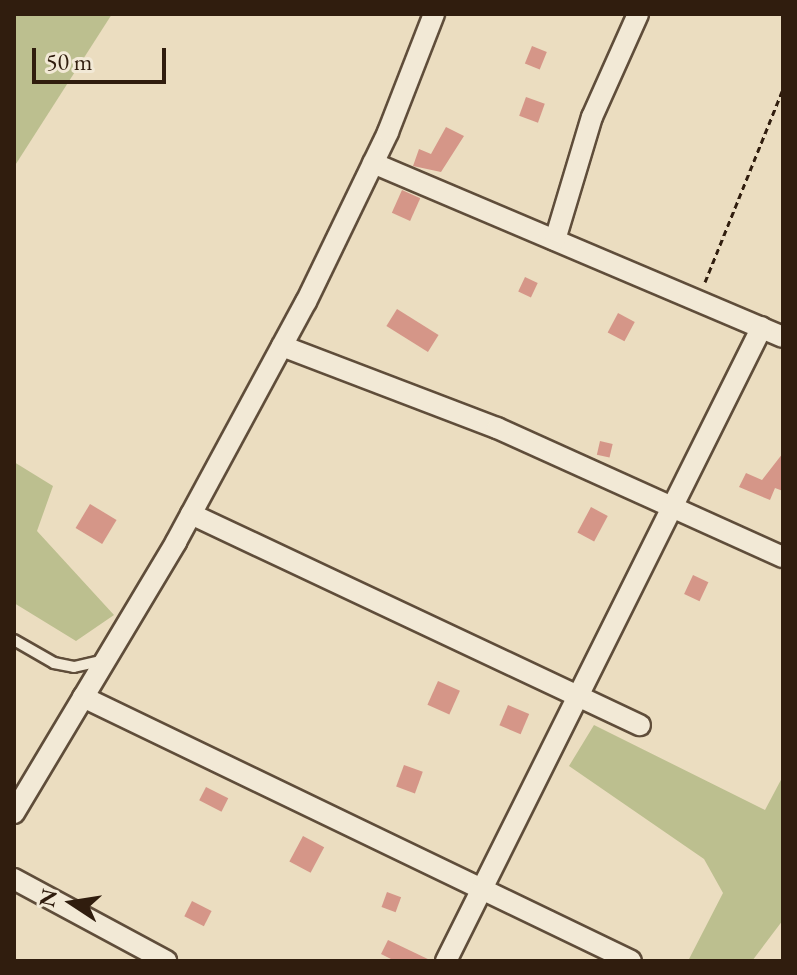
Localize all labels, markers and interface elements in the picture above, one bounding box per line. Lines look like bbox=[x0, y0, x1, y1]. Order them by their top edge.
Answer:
scale bar bbox=[36, 32, 170, 82]
text: 50 m bbox=[46, 46, 93, 77]
north arrow bbox=[32, 863, 112, 943]
text: N bbox=[32, 886, 64, 910]

